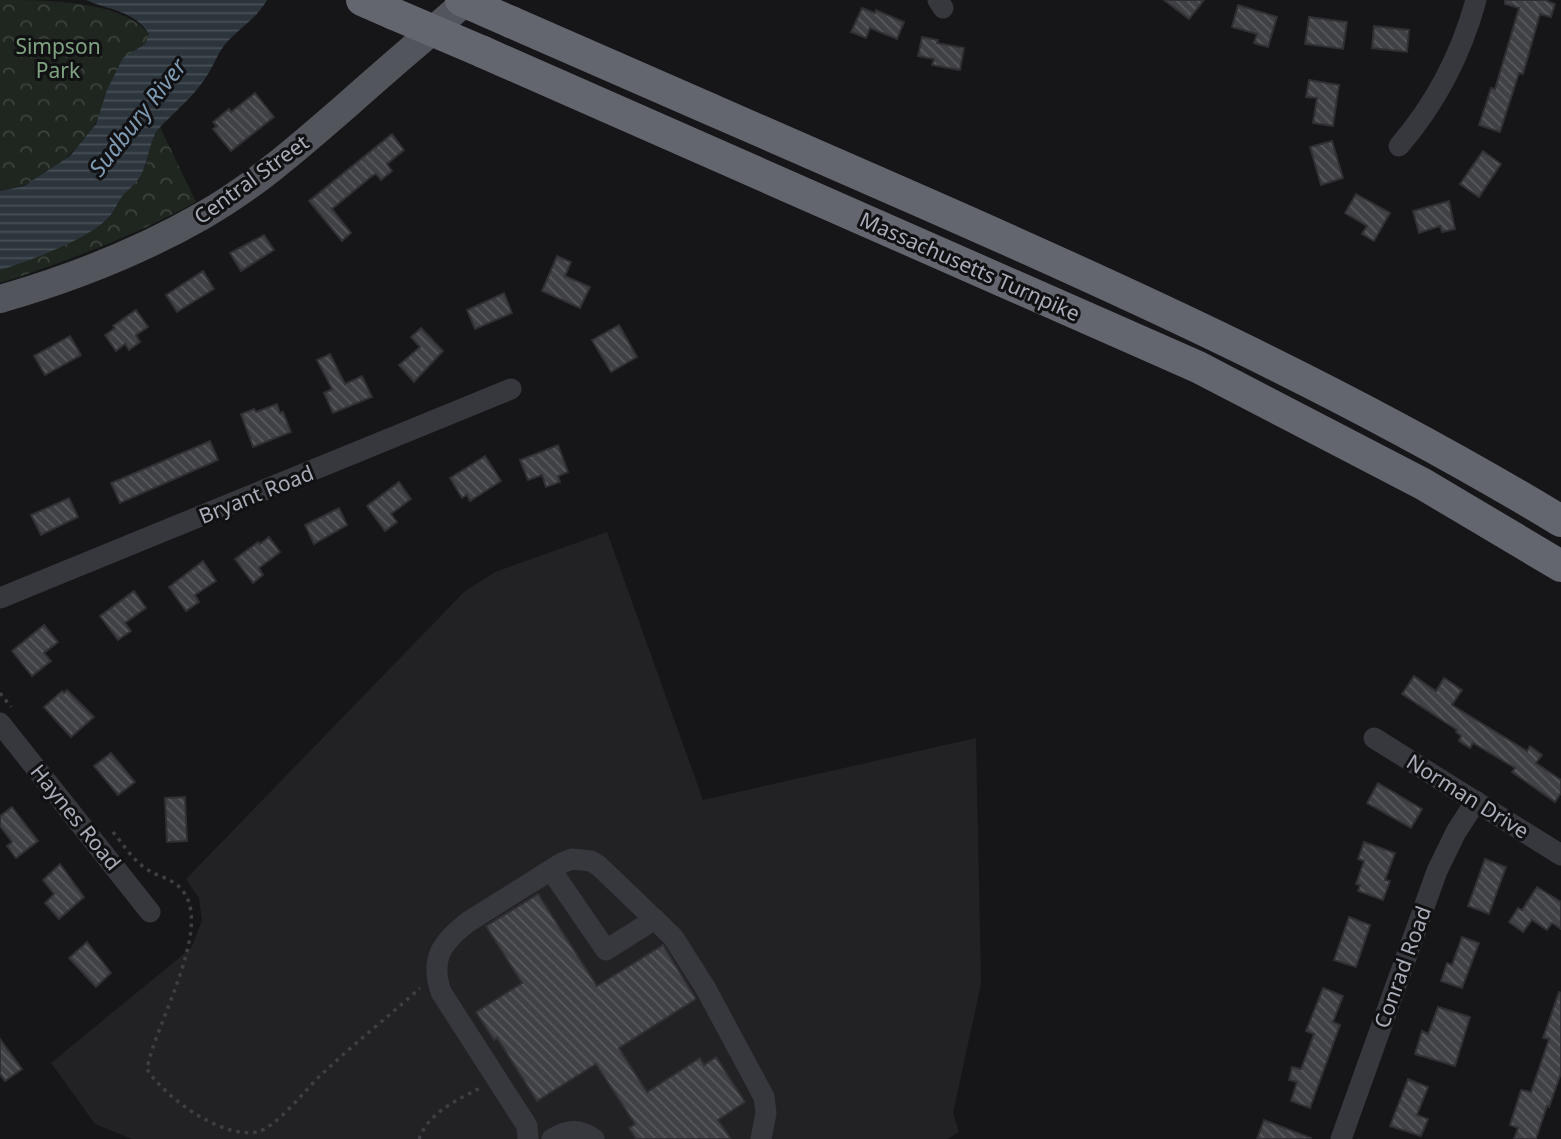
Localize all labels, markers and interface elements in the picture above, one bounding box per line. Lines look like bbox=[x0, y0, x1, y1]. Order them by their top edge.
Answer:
park label: Simpson Park bbox=[15, 32, 101, 84]
water label: Sudbury River bbox=[81, 51, 194, 183]
street label: Central Street bbox=[188, 128, 314, 230]
street label: Massachusetts Turnpike bbox=[856, 205, 1084, 327]
street label: Bryant Road bbox=[195, 458, 317, 530]
street label: Norman Drive bbox=[1402, 747, 1534, 845]
street label: Haynes Road bbox=[25, 758, 127, 876]
street label: Conrad Road bbox=[1367, 902, 1437, 1032]

